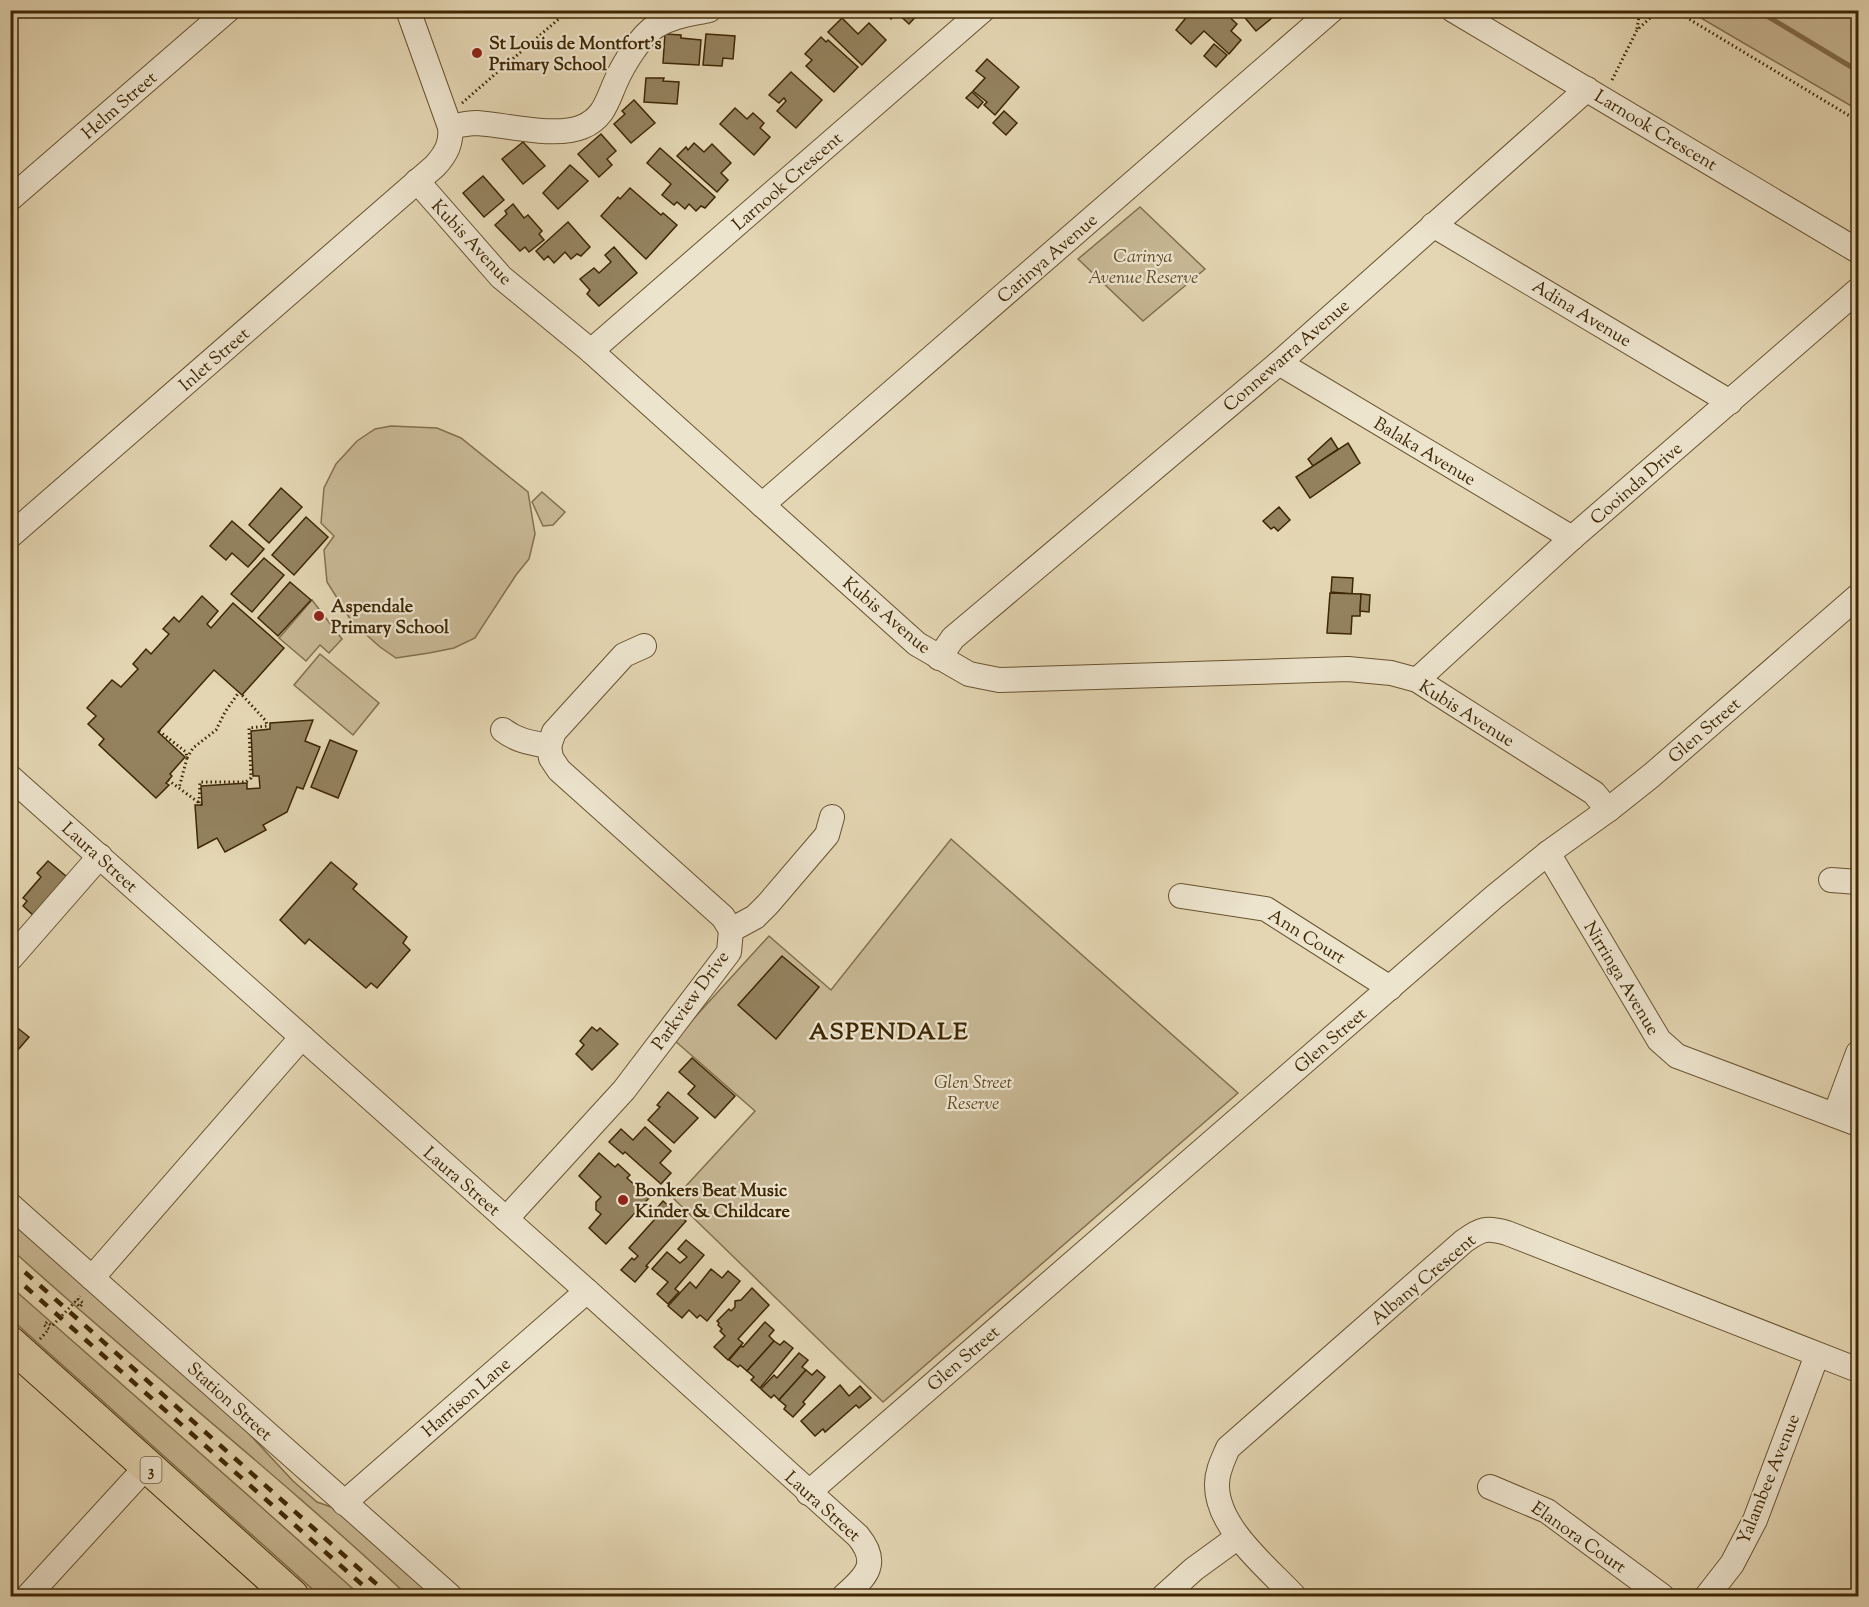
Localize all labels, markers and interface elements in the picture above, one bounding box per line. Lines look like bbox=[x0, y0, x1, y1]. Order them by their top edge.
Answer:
place label: St Louis de Montfort's Primary School bbox=[489, 32, 662, 79]
marker: St Louis de Montfort's Primary School bbox=[470, 46, 484, 60]
street label: Helm Street bbox=[77, 66, 164, 147]
street label: Larnook Crescent bbox=[1589, 85, 1721, 179]
street label: Larnook Crescent bbox=[727, 127, 849, 238]
street label: Kubis Avenue bbox=[424, 195, 517, 292]
street label: Carinya Avenue bbox=[992, 209, 1104, 310]
park label: Carinya Avenue Reserve bbox=[1088, 245, 1198, 292]
street label: Adina Avenue bbox=[1526, 275, 1636, 355]
street label: Connewarra Avenue bbox=[1218, 294, 1356, 419]
street label: Inlet Street bbox=[174, 322, 256, 399]
street label: Balaka Avenue bbox=[1368, 412, 1480, 493]
street label: Cooinda Drive bbox=[1585, 437, 1689, 532]
street label: Kubis Avenue bbox=[836, 572, 936, 661]
place label: Aspendale Primary School bbox=[331, 595, 450, 642]
marker: Aspendale Primary School bbox=[312, 609, 326, 623]
street label: Kubis Avenue bbox=[1413, 675, 1519, 755]
street label: Glen Street bbox=[1663, 693, 1747, 770]
street label: Laura Street bbox=[55, 817, 143, 900]
street label: Ann Court bbox=[1262, 904, 1350, 972]
street label: Nirringa Avenue bbox=[1576, 917, 1665, 1041]
street label: Parkview Drive bbox=[647, 946, 737, 1056]
street label: Glen Street bbox=[1289, 1003, 1373, 1080]
district label: ASPENDALE bbox=[809, 1016, 969, 1050]
park label: Glen Street Reserve bbox=[934, 1071, 1013, 1118]
street label: Laura Street bbox=[416, 1142, 505, 1223]
place label: Bonkers Beat Music Kinder & Childcare bbox=[635, 1179, 790, 1226]
marker: Bonkers Beat Music Kinder & Childcare bbox=[616, 1193, 630, 1207]
street label: Albany Crescent bbox=[1366, 1229, 1483, 1332]
street label: Glen Street bbox=[922, 1321, 1006, 1398]
street label: Harrison Lane bbox=[417, 1353, 517, 1445]
street label: Station Street bbox=[180, 1357, 277, 1448]
street label: Yalambee Avenue bbox=[1732, 1411, 1808, 1549]
road number: 3 bbox=[140, 1457, 162, 1483]
street label: Laura Street bbox=[778, 1466, 866, 1549]
street label: Elanora Court bbox=[1525, 1496, 1631, 1581]

